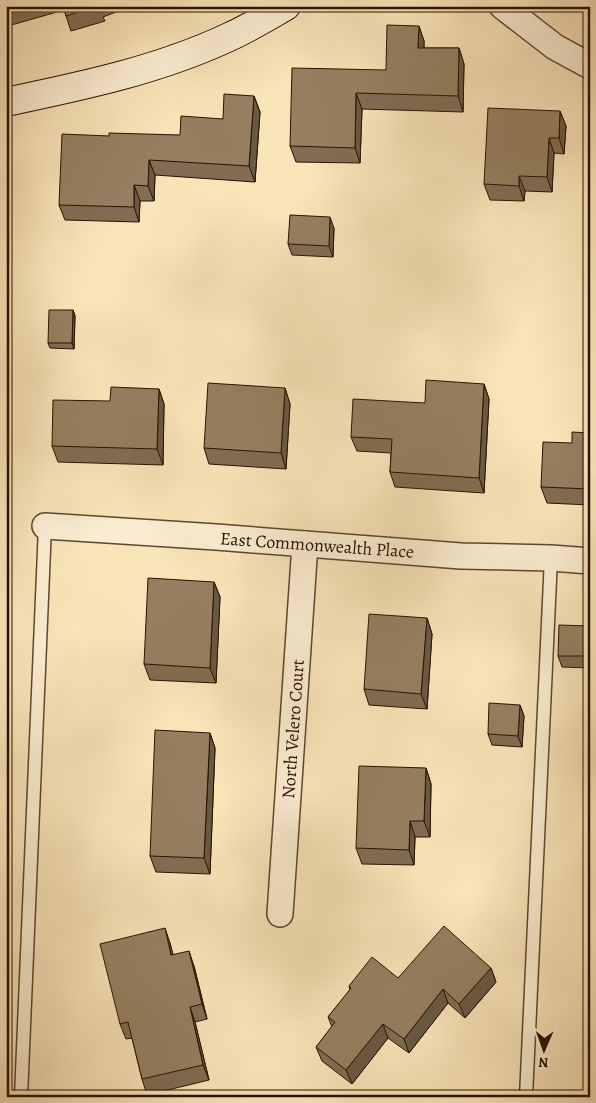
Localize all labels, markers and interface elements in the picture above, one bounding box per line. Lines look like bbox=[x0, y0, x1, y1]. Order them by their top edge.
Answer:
street label: East Commonwealth Place bbox=[219, 526, 415, 564]
street label: North Velero Court bbox=[276, 659, 310, 799]
north arrow bbox=[518, 1026, 568, 1076]
text: N bbox=[538, 1053, 549, 1072]

